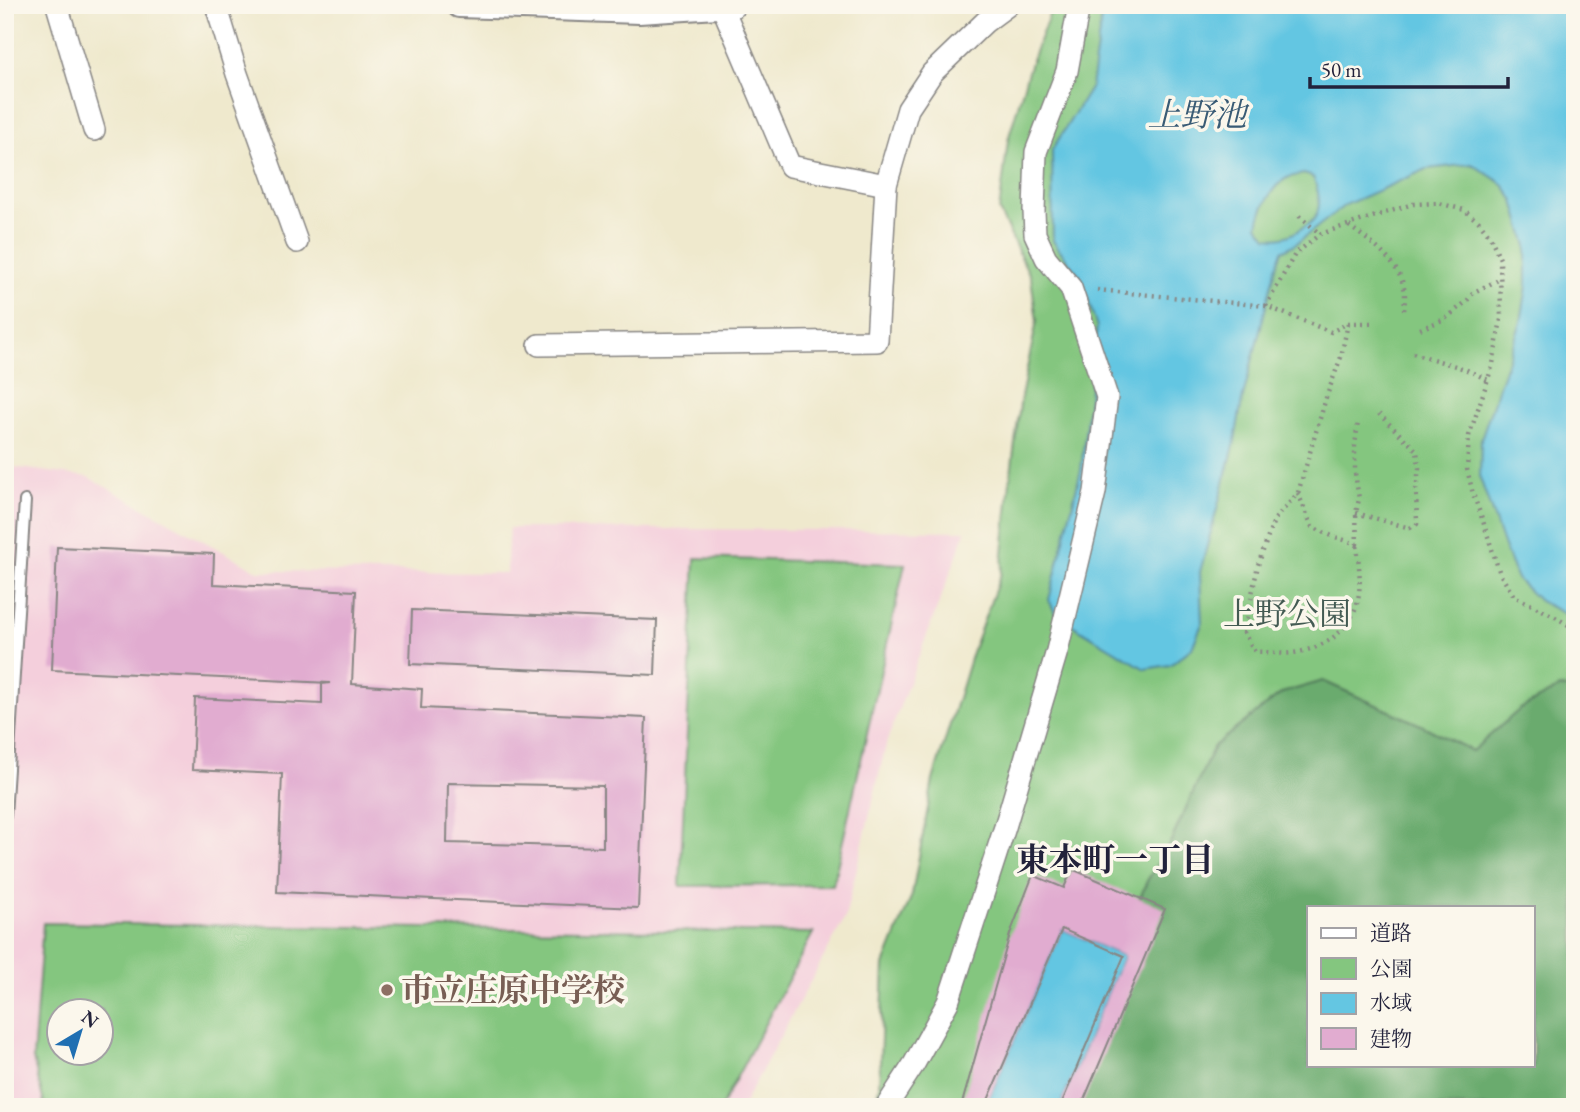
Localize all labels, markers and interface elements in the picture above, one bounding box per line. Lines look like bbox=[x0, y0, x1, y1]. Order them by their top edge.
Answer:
scale bar bbox=[1310, 46, 1508, 90]
text: 50 m bbox=[1321, 56, 1362, 83]
water label: 上野池 bbox=[1148, 93, 1250, 136]
park label: 上野公園 bbox=[1223, 593, 1351, 635]
district label: 東本町一丁目 bbox=[1016, 838, 1214, 881]
legend bbox=[1307, 906, 1534, 1066]
text: 道路 bbox=[1370, 919, 1412, 946]
text: 公園 bbox=[1370, 955, 1412, 982]
place label: 市立庄原中学校 bbox=[401, 969, 625, 1011]
marker: 市立庄原中学校 bbox=[379, 982, 395, 998]
text: 水域 bbox=[1370, 989, 1412, 1016]
north arrow bbox=[46, 996, 116, 1066]
text: N bbox=[76, 1004, 104, 1034]
text: 建物 bbox=[1370, 1025, 1412, 1052]

